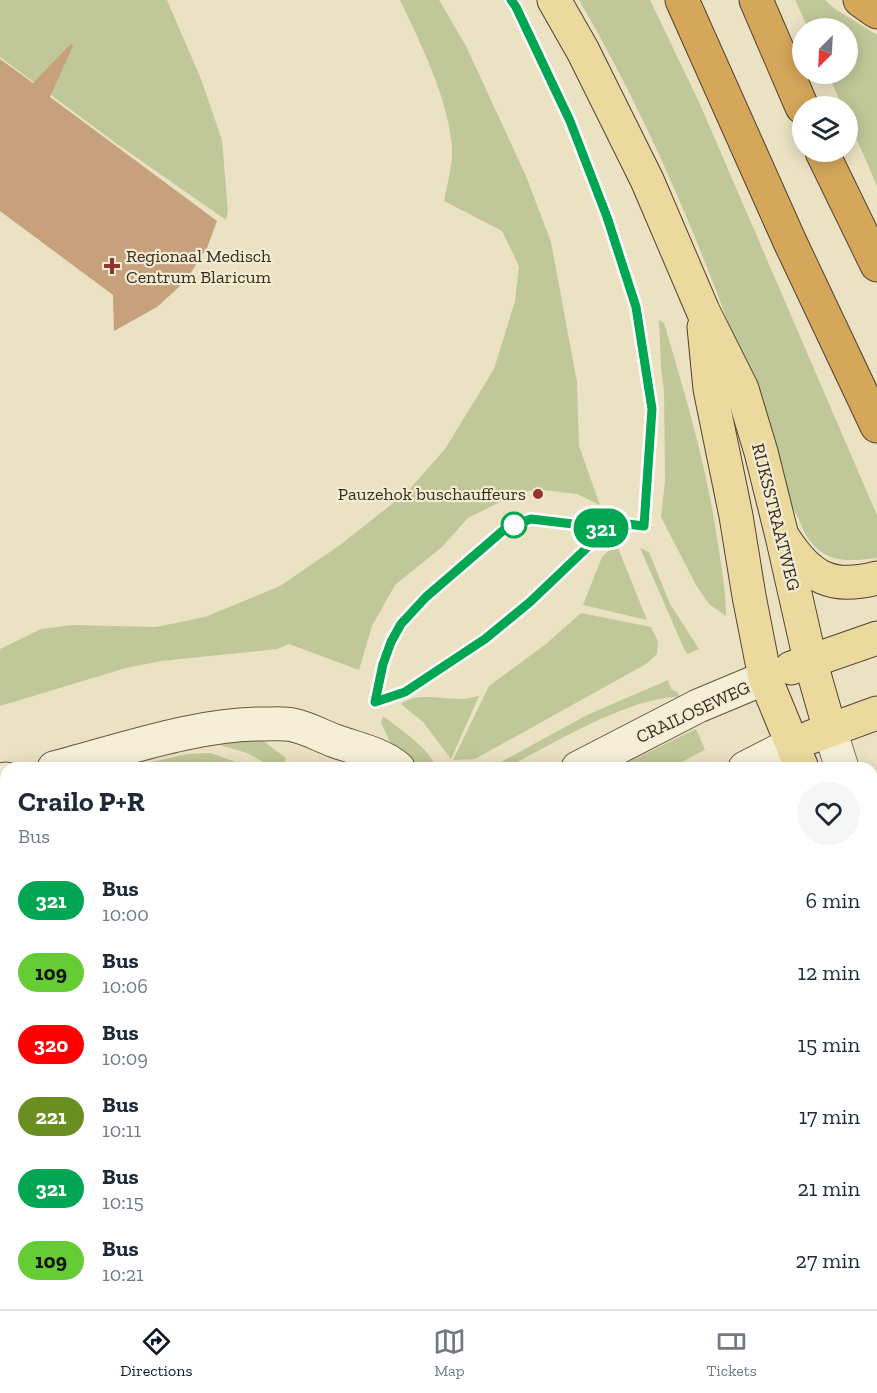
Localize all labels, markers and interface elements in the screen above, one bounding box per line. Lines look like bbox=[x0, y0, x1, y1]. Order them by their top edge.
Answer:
north arrow bbox=[792, 18, 858, 84]
map controls bbox=[792, 18, 858, 162]
button: layers bbox=[792, 96, 858, 162]
place label: Regionaal Medisch Centrum Blaricum bbox=[126, 245, 272, 288]
marker: Regionaal Medisch Centrum Blaricum bbox=[103, 257, 121, 275]
street label: RIJKSSTRAATWEG bbox=[747, 441, 805, 593]
place label: Pauzehok buschauffeurs bbox=[338, 483, 526, 505]
marker: Pauzehok buschauffeurs bbox=[531, 487, 545, 501]
line badge: 321 bbox=[566, 508, 636, 548]
unlabelled marker bbox=[501, 512, 527, 538]
text: 321 bbox=[586, 516, 616, 541]
street label: CRAILOSEWEG bbox=[633, 676, 753, 748]
button: heart bbox=[797, 782, 860, 845]
text: Crailo P+R bbox=[18, 785, 145, 818]
text: Bus bbox=[18, 824, 50, 848]
text: Bus bbox=[102, 875, 139, 902]
text: 6 min bbox=[806, 887, 860, 914]
text: 321 bbox=[36, 888, 66, 913]
text: 10:00 bbox=[102, 902, 149, 926]
text: Bus bbox=[102, 947, 139, 974]
text: 12 min bbox=[797, 959, 860, 986]
text: 109 bbox=[35, 960, 67, 985]
text: 10:06 bbox=[102, 974, 148, 998]
text: Bus bbox=[102, 1019, 139, 1046]
text: 15 min bbox=[798, 1031, 860, 1058]
text: 320 bbox=[34, 1032, 68, 1057]
text: 10:09 bbox=[102, 1046, 148, 1070]
text: Bus bbox=[102, 1091, 139, 1118]
text: 17 min bbox=[799, 1103, 860, 1130]
text: 221 bbox=[35, 1104, 67, 1129]
text: 10:11 bbox=[102, 1118, 141, 1142]
text: Bus bbox=[102, 1163, 139, 1190]
text: 21 min bbox=[797, 1175, 860, 1202]
text: 321 bbox=[36, 1176, 66, 1201]
text: 10:15 bbox=[102, 1190, 144, 1214]
text: Bus bbox=[102, 1235, 139, 1262]
text: 27 min bbox=[796, 1247, 860, 1274]
text: 109 bbox=[35, 1248, 67, 1273]
text: 10:21 bbox=[102, 1262, 144, 1286]
tab: Directions bbox=[120, 1325, 192, 1380]
tab: Map bbox=[433, 1325, 466, 1380]
tab: Tickets bbox=[706, 1325, 757, 1380]

